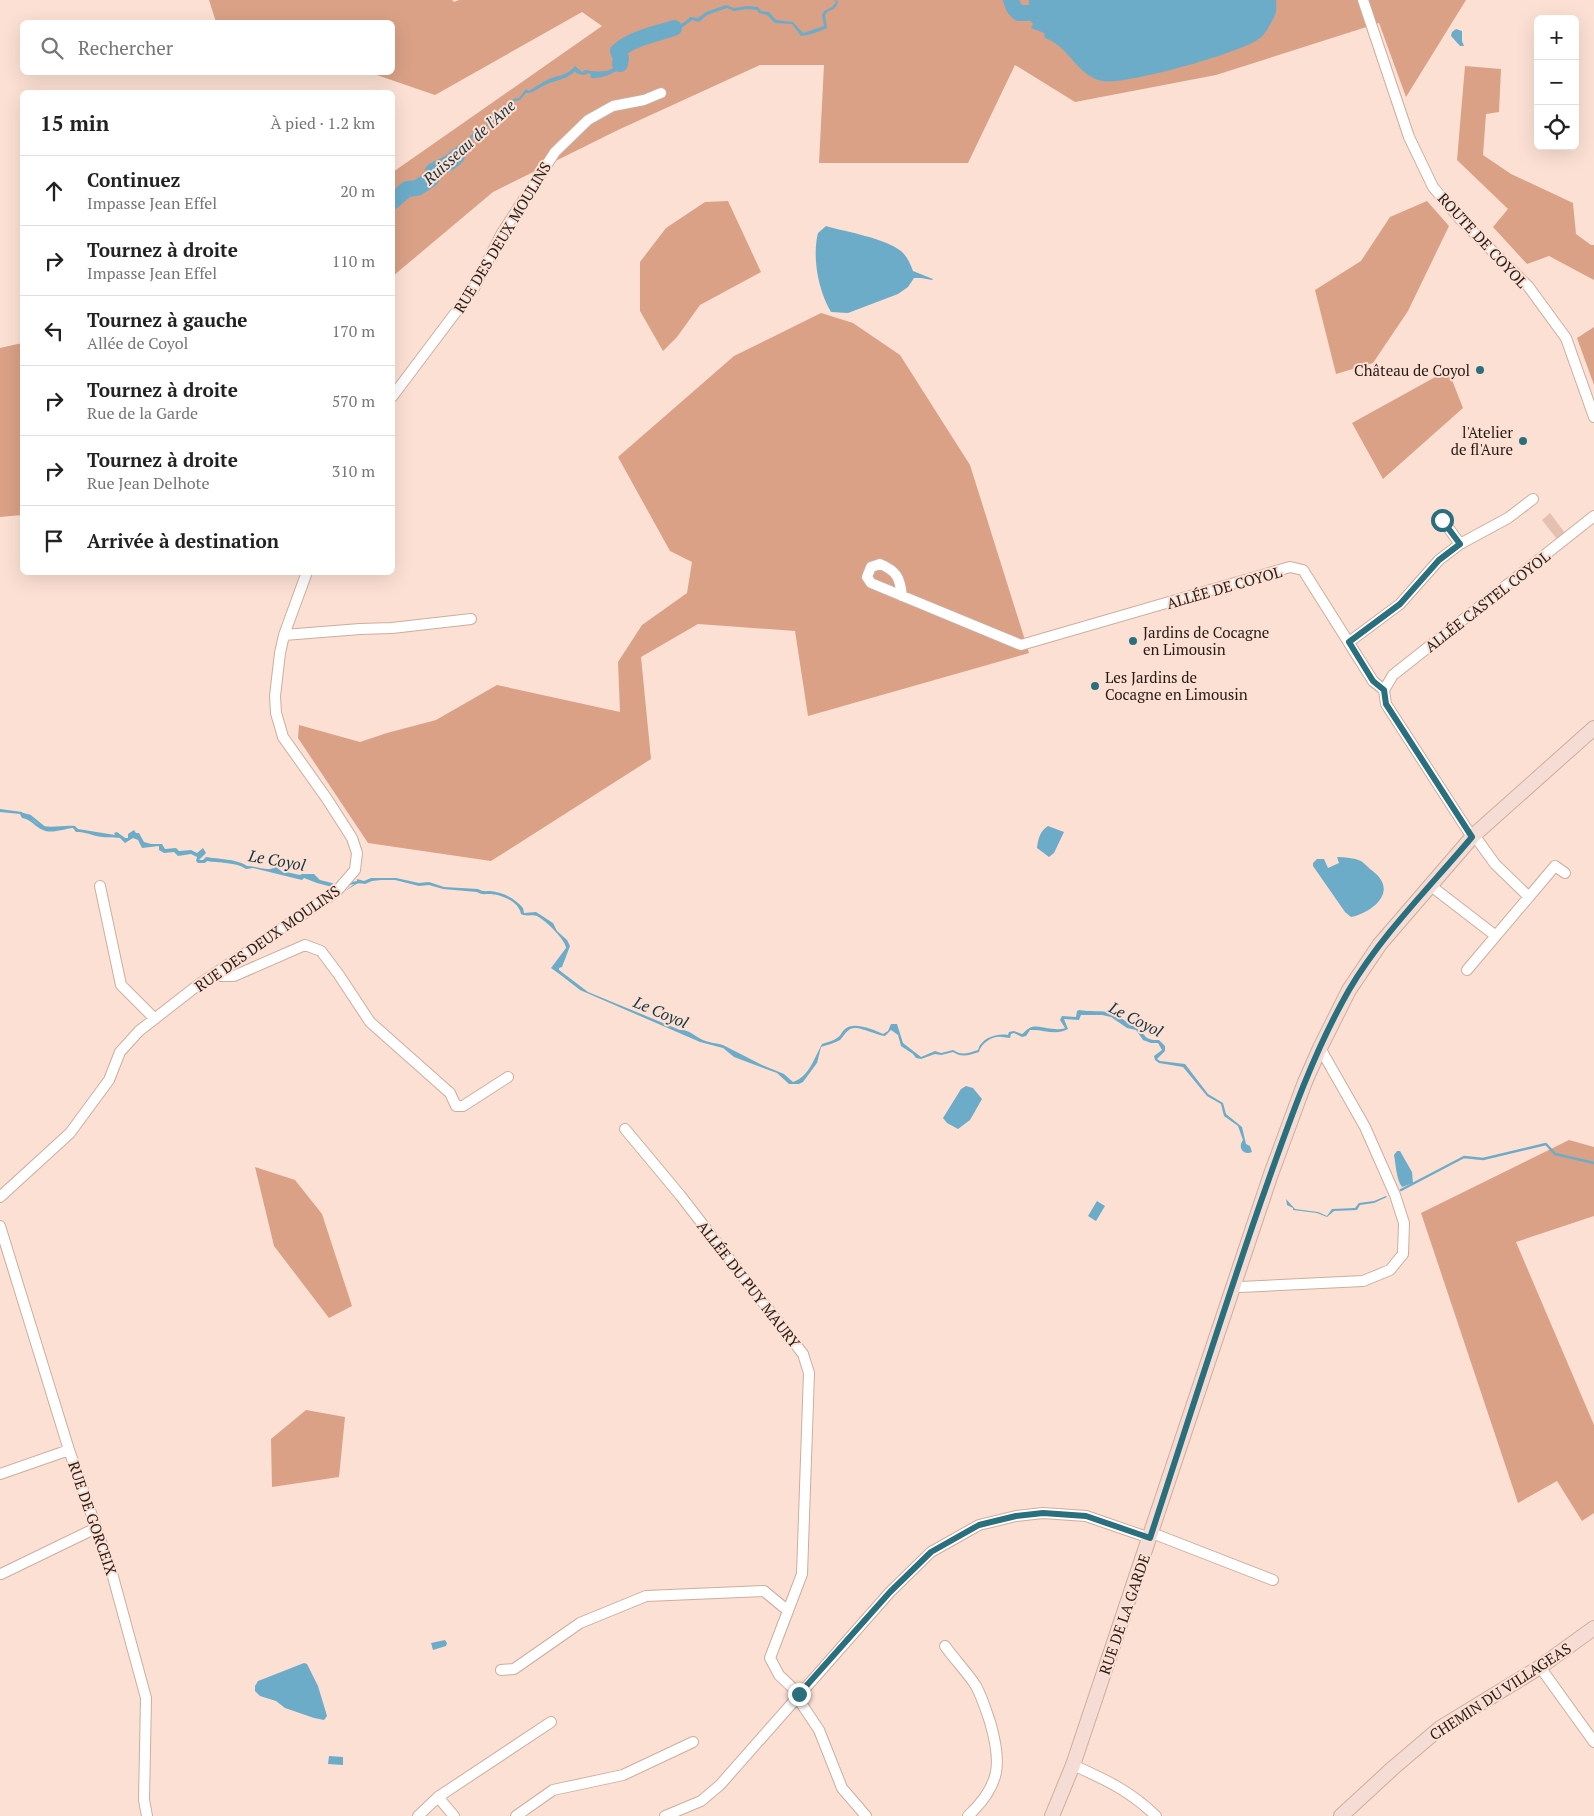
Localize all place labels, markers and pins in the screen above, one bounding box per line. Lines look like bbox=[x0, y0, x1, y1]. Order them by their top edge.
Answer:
place label: Château de Coyol bbox=[1354, 360, 1470, 380]
marker: Château de Coyol bbox=[1474, 364, 1486, 376]
place label: l'Atelier de fl'Aure bbox=[1451, 422, 1513, 459]
marker: l'Atelier de fl'Aure bbox=[1517, 435, 1529, 447]
place label: Jardins de Cocagne en Limousin bbox=[1143, 622, 1269, 659]
marker: Jardins de Cocagne en Limousin bbox=[1127, 635, 1139, 647]
place label: Les Jardins de Cocagne en Limousin bbox=[1105, 667, 1248, 704]
marker: Les Jardins de Cocagne en Limousin bbox=[1089, 680, 1101, 692]

